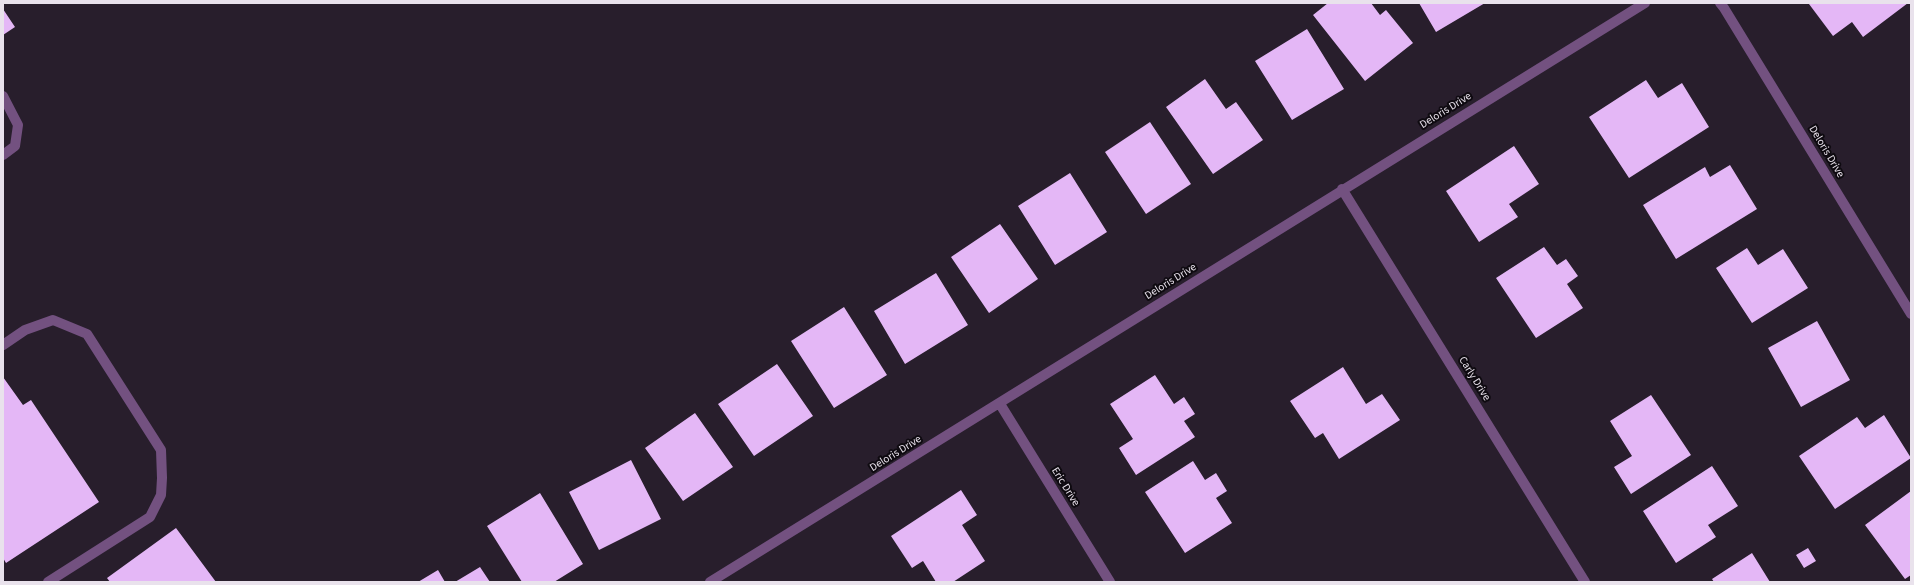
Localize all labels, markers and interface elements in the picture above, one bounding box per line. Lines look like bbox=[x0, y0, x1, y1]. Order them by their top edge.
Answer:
street label: Deloris Drive bbox=[1418, 90, 1474, 132]
street label: Deloris Drive bbox=[1805, 124, 1847, 180]
street label: Deloris Drive bbox=[1143, 261, 1199, 303]
street label: Carly Drive bbox=[1455, 354, 1493, 404]
street label: Deloris Drive bbox=[868, 433, 924, 475]
street label: Eric Drive bbox=[1048, 465, 1082, 509]

